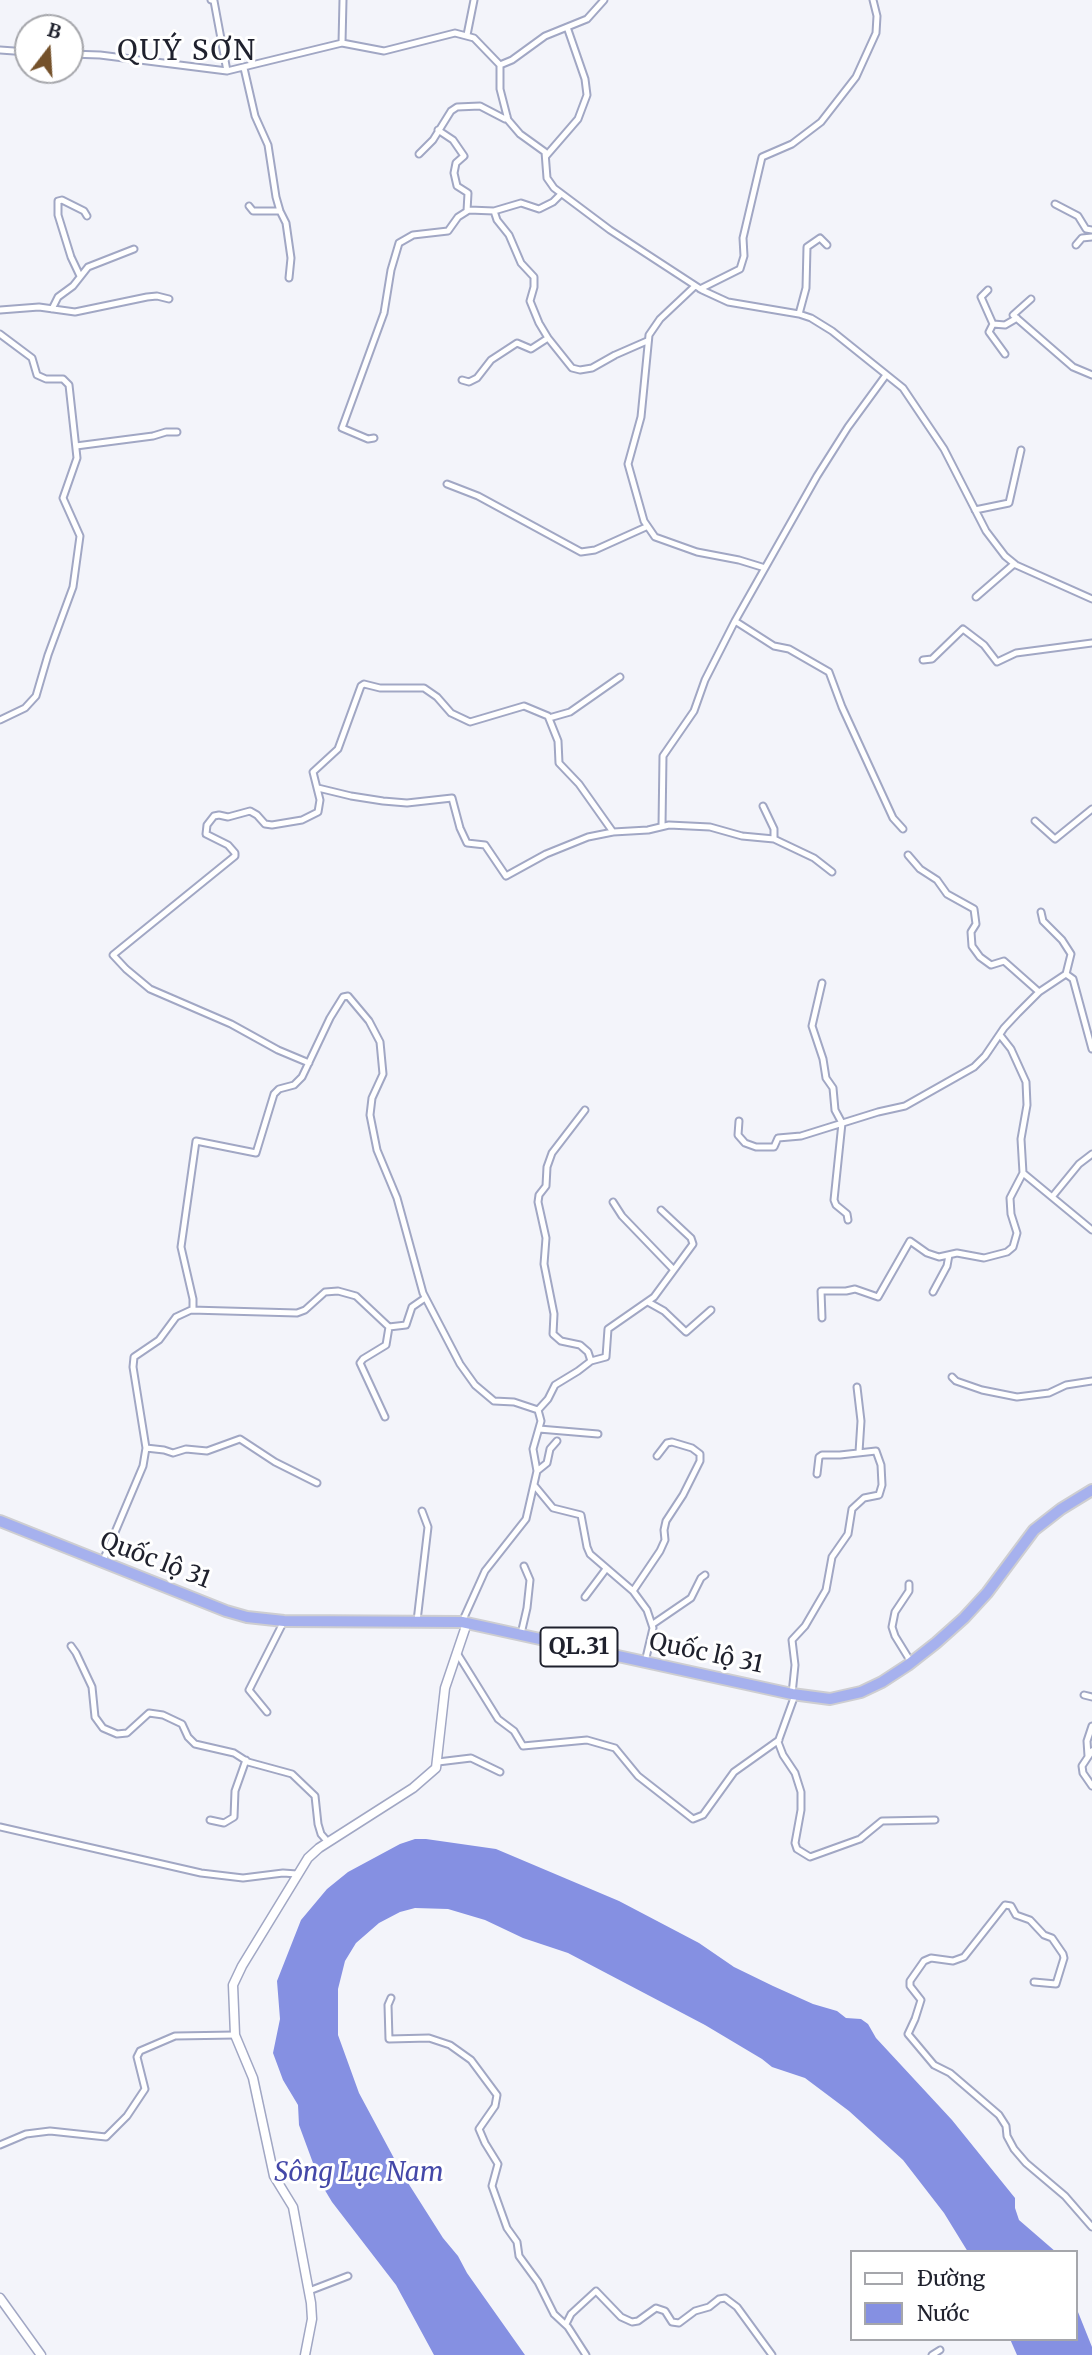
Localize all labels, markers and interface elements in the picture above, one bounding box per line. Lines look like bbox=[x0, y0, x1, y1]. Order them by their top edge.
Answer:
north arrow bbox=[14, 14, 84, 84]
text: B bbox=[45, 17, 64, 44]
district label: QUÝ SƠN bbox=[118, 35, 256, 69]
street label: Quốc lộ 31 bbox=[96, 1527, 214, 1595]
road number: QL.31 bbox=[540, 1628, 618, 1666]
street label: Quốc lộ 31 bbox=[646, 1628, 766, 1680]
water label: Sông Lục Nam bbox=[274, 2158, 444, 2190]
legend bbox=[850, 2250, 1078, 2341]
text: Đường bbox=[917, 2265, 985, 2292]
text: Nước bbox=[917, 2300, 970, 2327]

